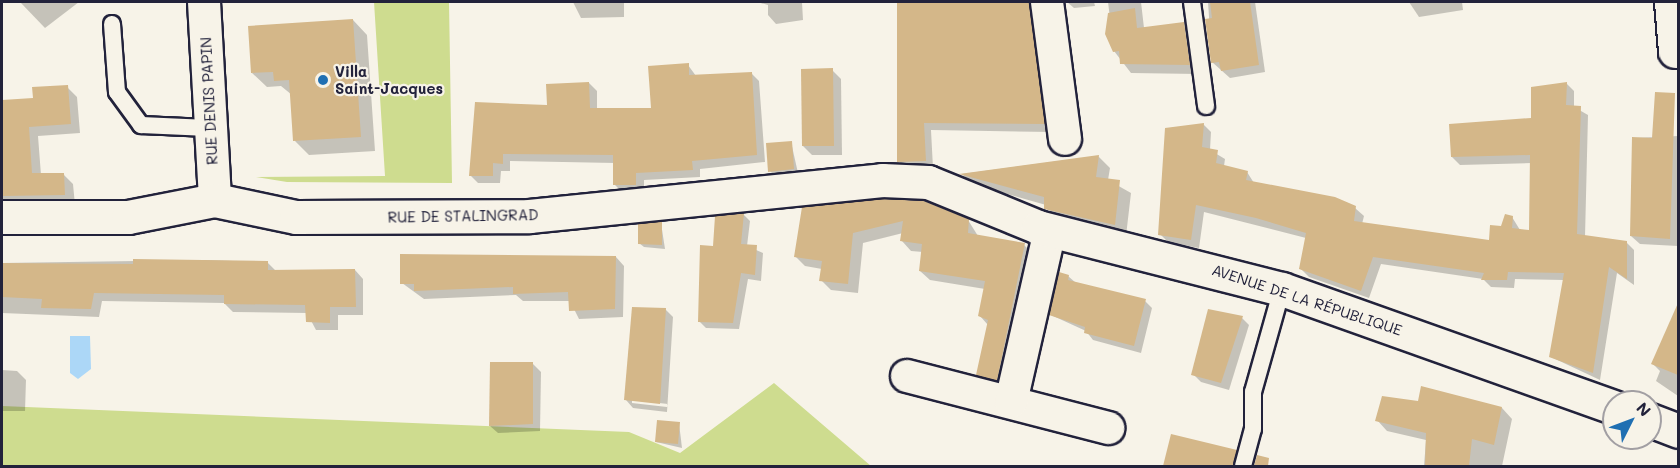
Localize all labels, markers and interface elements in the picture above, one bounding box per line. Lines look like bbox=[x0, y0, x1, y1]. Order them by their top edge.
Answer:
street label: RUE DENIS PAPIN bbox=[197, 37, 221, 165]
place label: Villa Saint-Jacques bbox=[335, 62, 443, 97]
marker: Villa Saint-Jacques bbox=[316, 73, 330, 87]
street label: RUE DE STALINGRAD bbox=[387, 206, 539, 226]
street label: AVENUE DE LA RÉPUBLIQUE bbox=[1210, 261, 1404, 339]
north arrow bbox=[1602, 390, 1662, 450]
text: N bbox=[1632, 397, 1656, 421]

